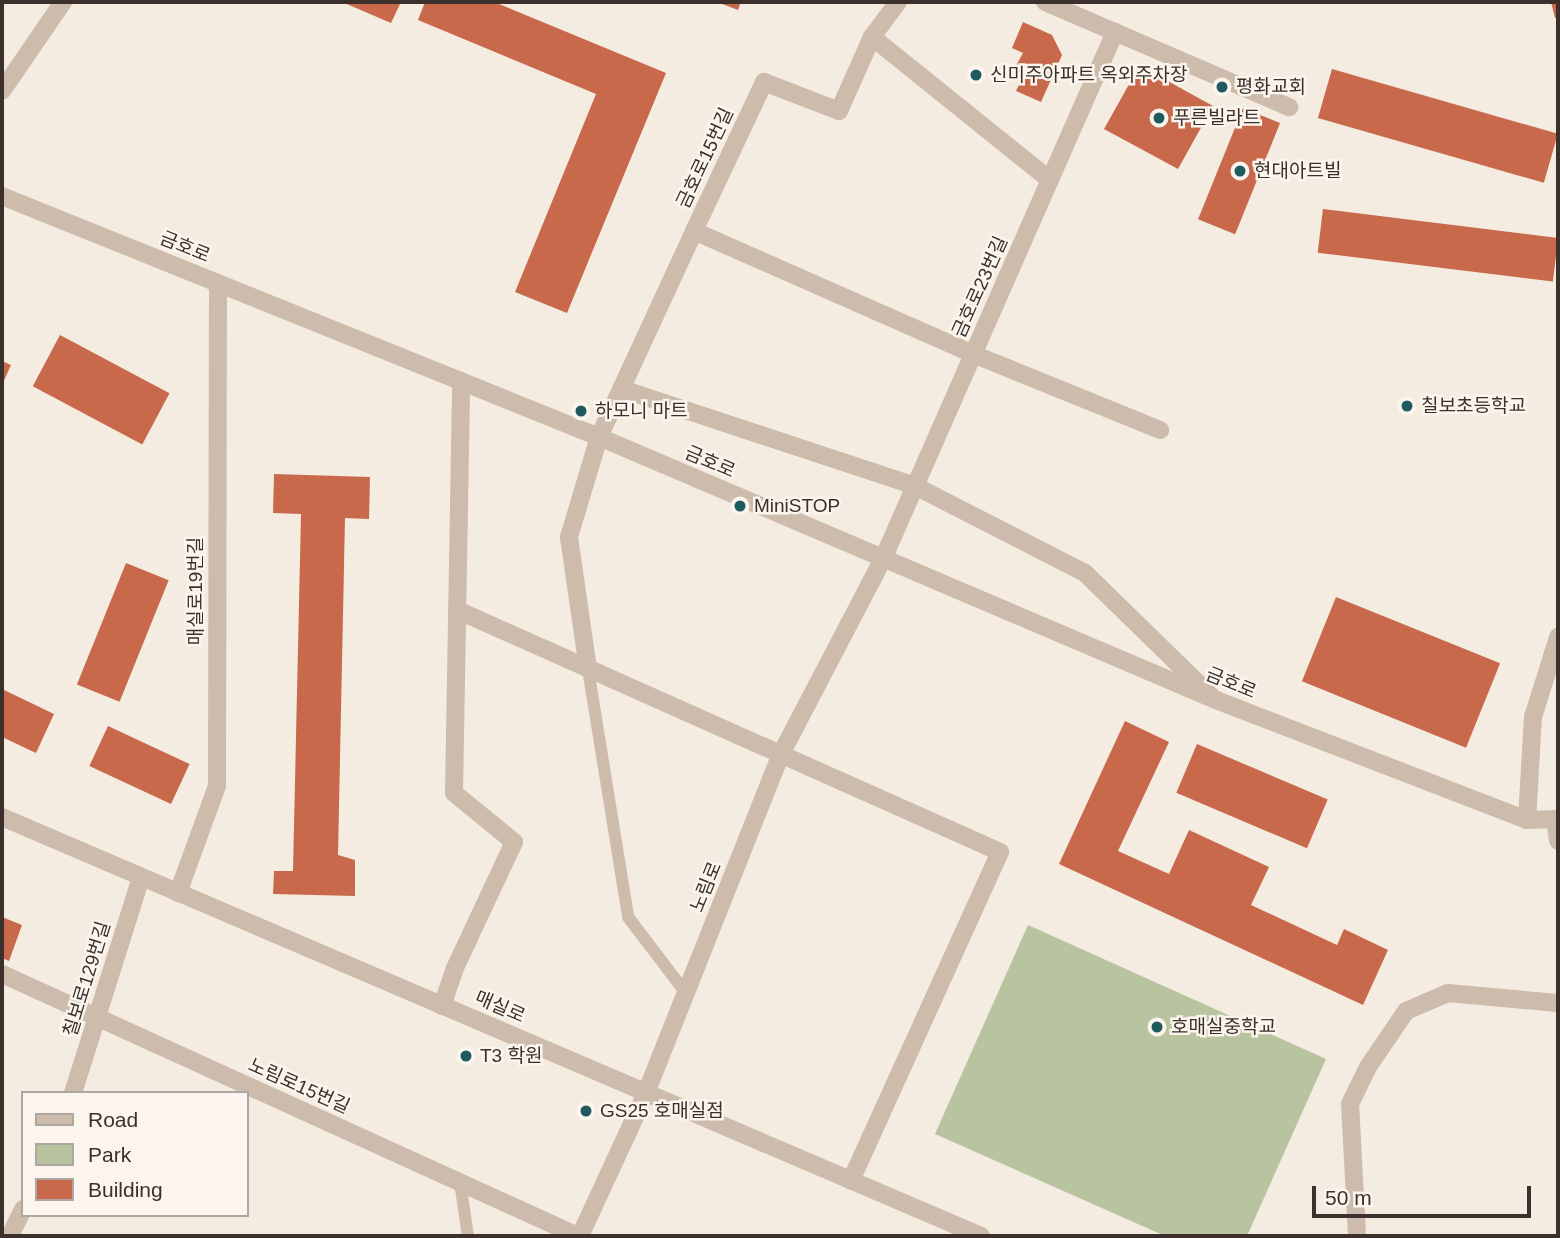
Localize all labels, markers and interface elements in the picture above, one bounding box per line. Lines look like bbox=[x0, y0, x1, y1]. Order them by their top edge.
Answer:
place label: 신미주아파트 옥외주차장 bbox=[990, 64, 1188, 86]
marker: 신미주아파트 옥외주차장 bbox=[968, 67, 984, 83]
place label: 평화교회 bbox=[1236, 76, 1306, 98]
marker: 평화교회 bbox=[1214, 79, 1230, 95]
street label: 금호로15번길 bbox=[672, 104, 738, 212]
place label: 푸른빌라트 bbox=[1173, 107, 1260, 129]
marker: 푸른빌라트 bbox=[1151, 110, 1167, 126]
place label: 현대아트빌 bbox=[1254, 160, 1341, 182]
marker: 현대아트빌 bbox=[1232, 163, 1248, 179]
street label: 금호로 bbox=[156, 227, 214, 267]
street label: 금호로23번길 bbox=[948, 233, 1012, 341]
place label: 칠보초등학교 bbox=[1421, 395, 1526, 417]
marker: 칠보초등학교 bbox=[1399, 398, 1415, 414]
place label: 하모니 마트 bbox=[595, 400, 688, 422]
marker: 하모니 마트 bbox=[573, 403, 589, 419]
street label: 금호로 bbox=[681, 441, 739, 483]
place label: MiniSTOP bbox=[754, 495, 840, 517]
marker: MiniSTOP bbox=[732, 498, 748, 514]
street label: 매실로19번길 bbox=[185, 537, 207, 645]
street label: 금호로 bbox=[1202, 663, 1260, 703]
street label: 노림로 bbox=[686, 858, 726, 916]
street label: 칠보로129번길 bbox=[59, 919, 115, 1039]
street label: 매실로 bbox=[471, 986, 529, 1028]
place label: 호매실중학교 bbox=[1171, 1016, 1276, 1038]
marker: 호매실중학교 bbox=[1149, 1019, 1165, 1035]
place label: T3 학원 bbox=[480, 1045, 542, 1067]
marker: T3 학원 bbox=[458, 1048, 474, 1064]
street label: 노림로15번길 bbox=[245, 1054, 353, 1118]
legend bbox=[21, 1091, 248, 1217]
place label: GS25 호매실점 bbox=[600, 1100, 724, 1122]
marker: GS25 호매실점 bbox=[578, 1103, 594, 1119]
text: Road bbox=[88, 1108, 138, 1131]
text: Park bbox=[88, 1143, 131, 1166]
scale bar bbox=[1315, 1172, 1534, 1216]
text: Building bbox=[88, 1178, 163, 1201]
text: 50 m bbox=[1325, 1186, 1372, 1209]

